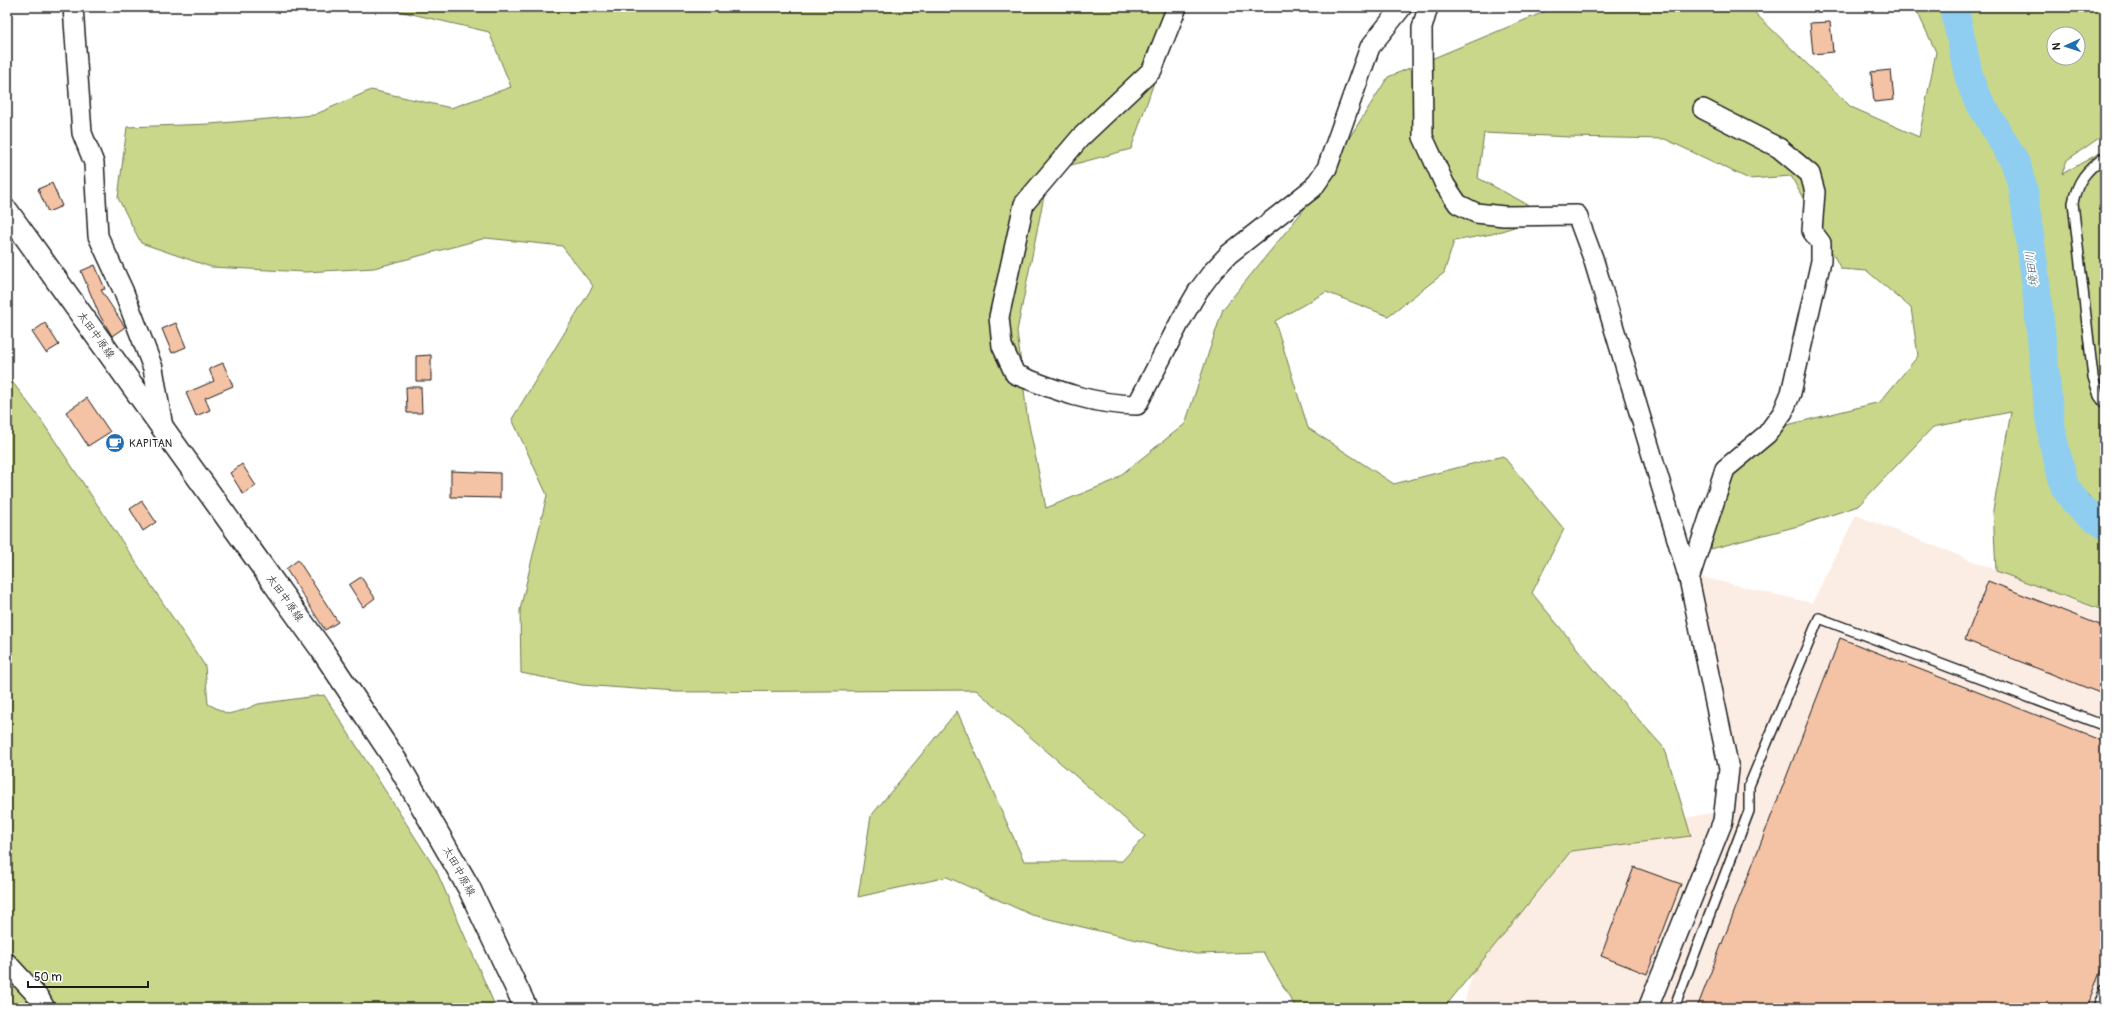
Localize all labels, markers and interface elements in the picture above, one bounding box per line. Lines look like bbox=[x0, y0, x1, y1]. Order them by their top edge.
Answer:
north arrow bbox=[2046, 26, 2086, 66]
text: N bbox=[2050, 42, 2063, 51]
water label: 境田川 bbox=[2022, 250, 2042, 288]
street label: 太田中原線 bbox=[75, 309, 117, 361]
cafe icon: KAPITAN bbox=[104, 432, 126, 454]
place label: KAPITAN bbox=[129, 437, 172, 450]
street label: 太田中原線 bbox=[264, 572, 306, 624]
street label: 太田中原線 bbox=[440, 844, 478, 898]
scale bar bbox=[28, 963, 148, 989]
text: 50 m bbox=[34, 970, 62, 985]

